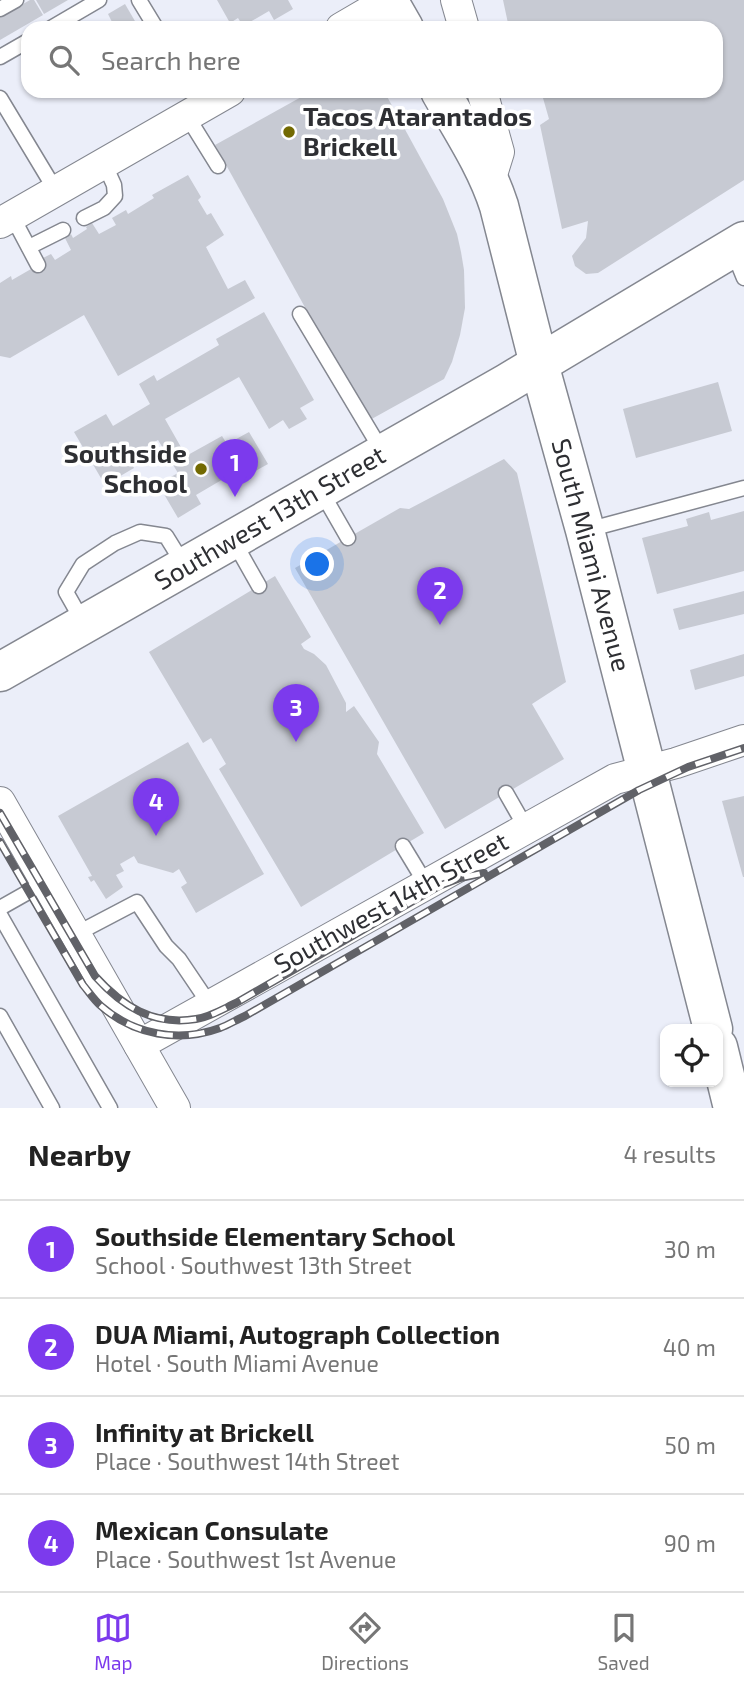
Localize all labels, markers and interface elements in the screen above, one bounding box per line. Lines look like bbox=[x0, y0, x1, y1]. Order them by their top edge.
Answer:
search box bbox=[21, 21, 723, 98]
icon: search bbox=[45, 41, 83, 79]
text: Search here bbox=[101, 44, 241, 75]
place label: Tacos Atarantados Brickell bbox=[303, 100, 532, 161]
marker: Tacos Atarantados Brickell bbox=[281, 124, 297, 140]
street label: South Miami Avenue bbox=[546, 435, 638, 675]
place label: Southside School bbox=[64, 437, 187, 498]
street label: Southwest 13th Street bbox=[149, 439, 391, 597]
pin: 1 bbox=[212, 439, 258, 497]
marker: Southside School bbox=[193, 461, 209, 477]
your location bbox=[300, 547, 334, 581]
pin: 2 bbox=[417, 567, 463, 625]
pin: 3 bbox=[273, 684, 319, 742]
pin: 4 bbox=[133, 778, 179, 836]
street label: Southwest 14th Street bbox=[268, 824, 513, 979]
map controls bbox=[660, 1024, 723, 1087]
button: locate bbox=[660, 1024, 723, 1087]
text: Nearby bbox=[28, 1136, 131, 1172]
text: 4 results bbox=[624, 1140, 716, 1168]
text: Southside Elementary School bbox=[95, 1220, 455, 1251]
text: 1 bbox=[46, 1235, 56, 1263]
text: 30 m bbox=[664, 1235, 716, 1263]
text: School · Southwest 13th Street bbox=[95, 1251, 412, 1279]
text: DUA Miami, Autograph Collection bbox=[95, 1318, 500, 1349]
text: 2 bbox=[44, 1333, 58, 1361]
text: 40 m bbox=[663, 1333, 716, 1361]
text: Hotel · South Miami Avenue bbox=[95, 1349, 379, 1377]
text: Infinity at Brickell bbox=[95, 1416, 314, 1447]
text: 3 bbox=[44, 1431, 58, 1459]
text: 50 m bbox=[665, 1431, 716, 1459]
text: Place · Southwest 14th Street bbox=[95, 1447, 400, 1475]
text: Mexican Consulate bbox=[95, 1514, 329, 1545]
text: 4 bbox=[44, 1529, 58, 1557]
text: 90 m bbox=[664, 1529, 716, 1557]
text: Place · Southwest 1st Avenue bbox=[95, 1545, 396, 1573]
tab: Map bbox=[94, 1609, 132, 1674]
tab: Directions bbox=[321, 1609, 409, 1674]
tab: Saved bbox=[597, 1609, 650, 1674]

